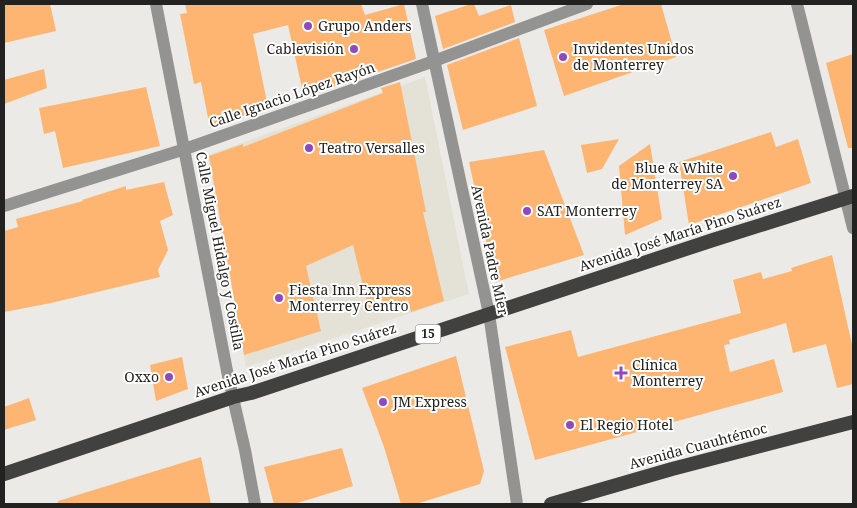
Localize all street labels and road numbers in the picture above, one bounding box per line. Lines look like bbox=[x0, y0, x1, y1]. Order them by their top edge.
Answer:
street label: Calle Ignacio López Rayón bbox=[206, 57, 377, 132]
street label: Calle Miguel Hidalgo y Costilla bbox=[192, 150, 249, 352]
street label: Avenida Padre Mier bbox=[467, 183, 514, 317]
street label: Avenida José María Pino Suárez bbox=[576, 192, 783, 275]
street label: Avenida José María Pino Suárez bbox=[191, 318, 398, 401]
road number: 15 bbox=[416, 324, 440, 344]
street label: Avenida Cuauhtémoc bbox=[627, 418, 769, 473]

